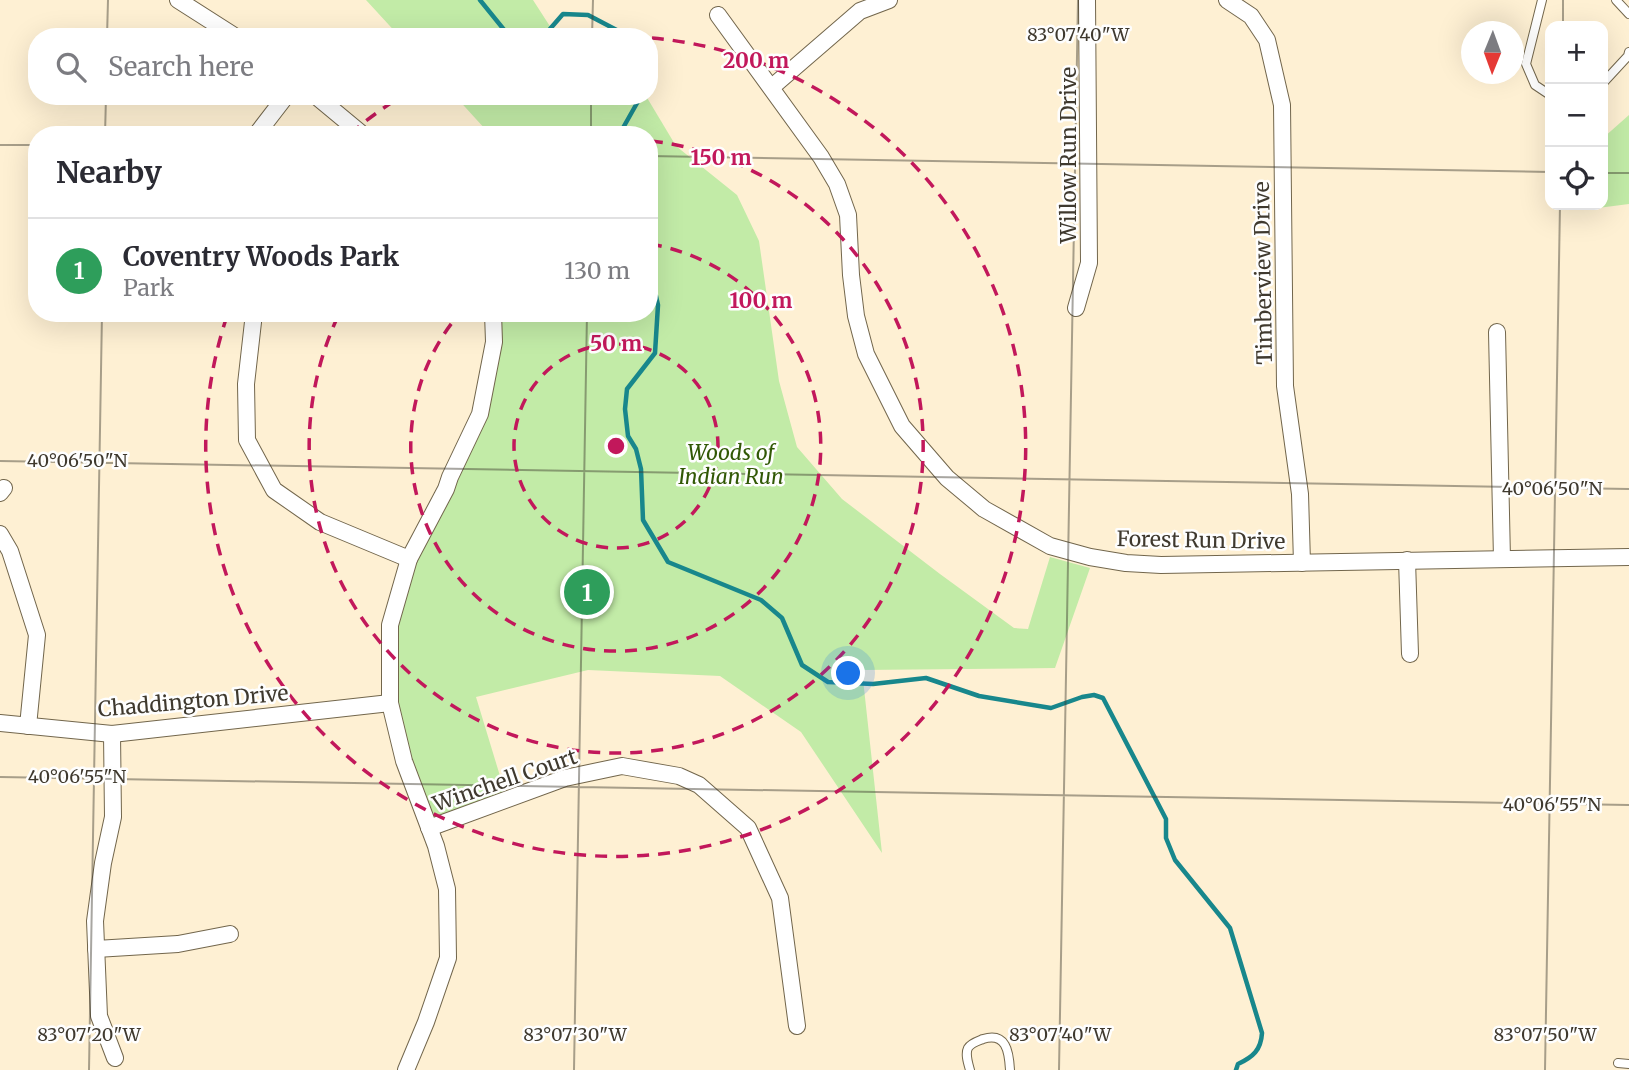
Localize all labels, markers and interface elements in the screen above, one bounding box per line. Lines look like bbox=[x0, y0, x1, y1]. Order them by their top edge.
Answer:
north arrow bbox=[1461, 21, 1524, 84]
map controls bbox=[1545, 21, 1608, 210]
button: + bbox=[1545, 21, 1608, 84]
text: 83°07'40"W bbox=[1027, 23, 1130, 46]
search box bbox=[28, 28, 658, 105]
text: 200 m bbox=[723, 47, 789, 74]
icon: search bbox=[52, 48, 90, 86]
text: Search here bbox=[108, 50, 254, 83]
street label: Willow Run Drive bbox=[1055, 67, 1082, 244]
button: − bbox=[1545, 84, 1608, 147]
text: 150 m bbox=[690, 144, 752, 171]
button: locate bbox=[1545, 147, 1608, 210]
text: Nearby bbox=[56, 153, 162, 191]
street label: Timberview Drive bbox=[1248, 181, 1278, 365]
text: Coventry Woods Park bbox=[123, 240, 399, 273]
text: 1 bbox=[74, 256, 84, 285]
text: 130 m bbox=[564, 256, 630, 285]
text: Park bbox=[123, 273, 174, 302]
text: 100 m bbox=[730, 287, 792, 314]
text: 50 m bbox=[590, 330, 642, 357]
centre of rings bbox=[604, 434, 628, 458]
park label: Woods of Indian Run bbox=[678, 439, 784, 490]
text: 40°06'50"N bbox=[27, 449, 127, 472]
text: 40°06'50"N bbox=[1502, 477, 1602, 500]
street label: Forest Run Drive bbox=[1117, 525, 1286, 555]
pin: 1 bbox=[564, 566, 610, 618]
your location bbox=[831, 656, 865, 690]
street label: Chaddington Drive bbox=[97, 679, 289, 723]
street label: Winchell Court bbox=[428, 743, 581, 818]
text: 40°06'55"N bbox=[28, 765, 126, 788]
text: 40°06'55"N bbox=[1503, 793, 1601, 816]
text: 83°07'20"W bbox=[37, 1023, 142, 1046]
text: 83°07'30"W bbox=[523, 1023, 628, 1046]
text: 83°07'40"W bbox=[1009, 1023, 1112, 1046]
text: 83°07'50"W bbox=[1493, 1023, 1598, 1046]

